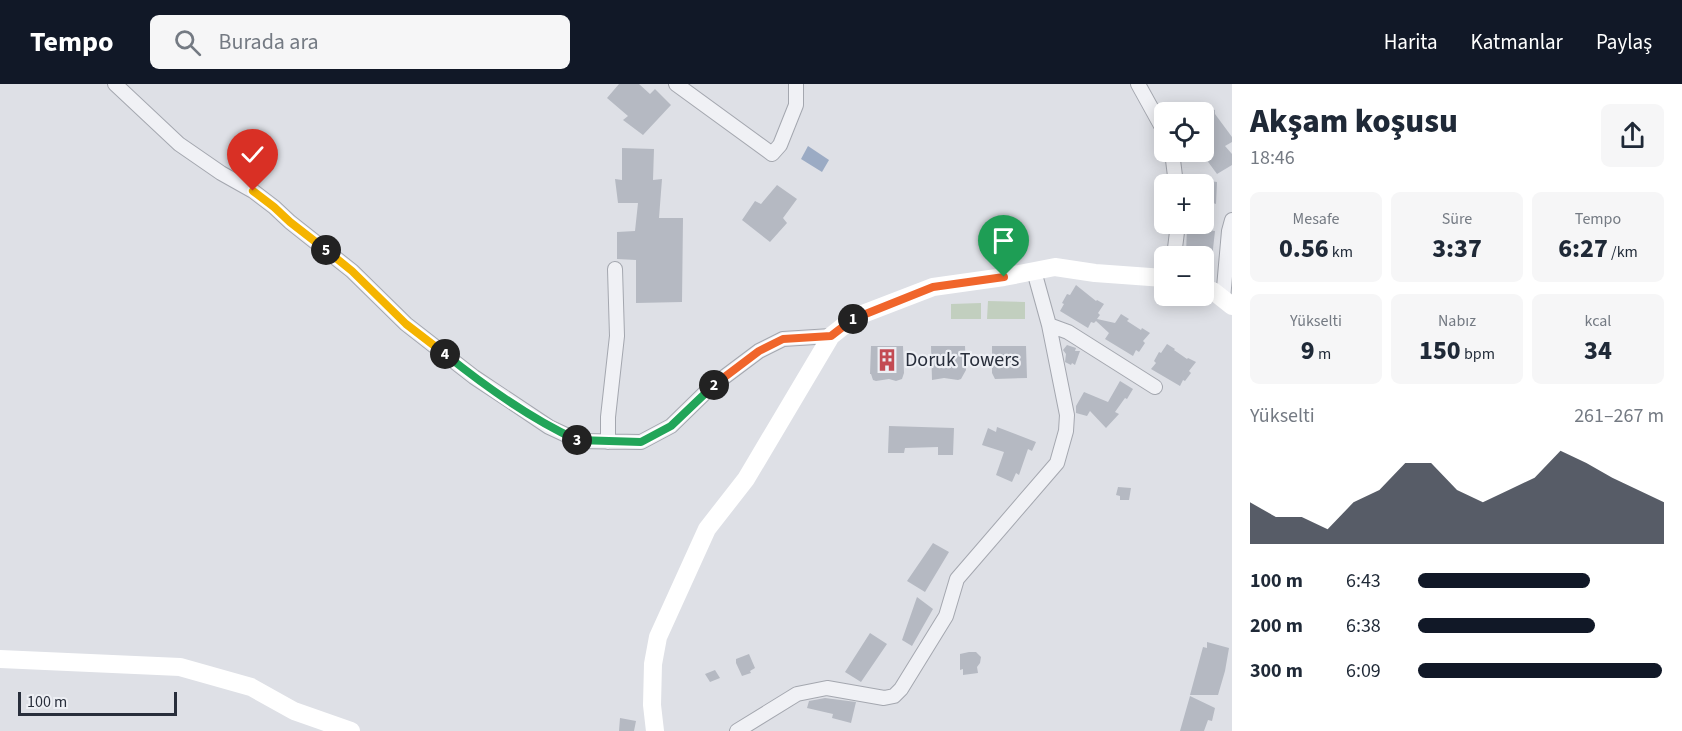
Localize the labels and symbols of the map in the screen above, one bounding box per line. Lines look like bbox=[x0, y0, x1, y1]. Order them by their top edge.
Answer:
pin bbox=[227, 129, 278, 191]
pin bbox=[978, 215, 1029, 277]
pin: 5 bbox=[311, 235, 341, 265]
pin: 1 bbox=[838, 304, 868, 334]
pin: 4 bbox=[430, 339, 460, 369]
place label: Doruk Towers bbox=[905, 346, 1020, 374]
building icon: Doruk Towers bbox=[874, 347, 900, 373]
pin: 2 bbox=[699, 370, 729, 400]
pin: 3 bbox=[562, 425, 592, 455]
scale bar bbox=[18, 689, 177, 716]

